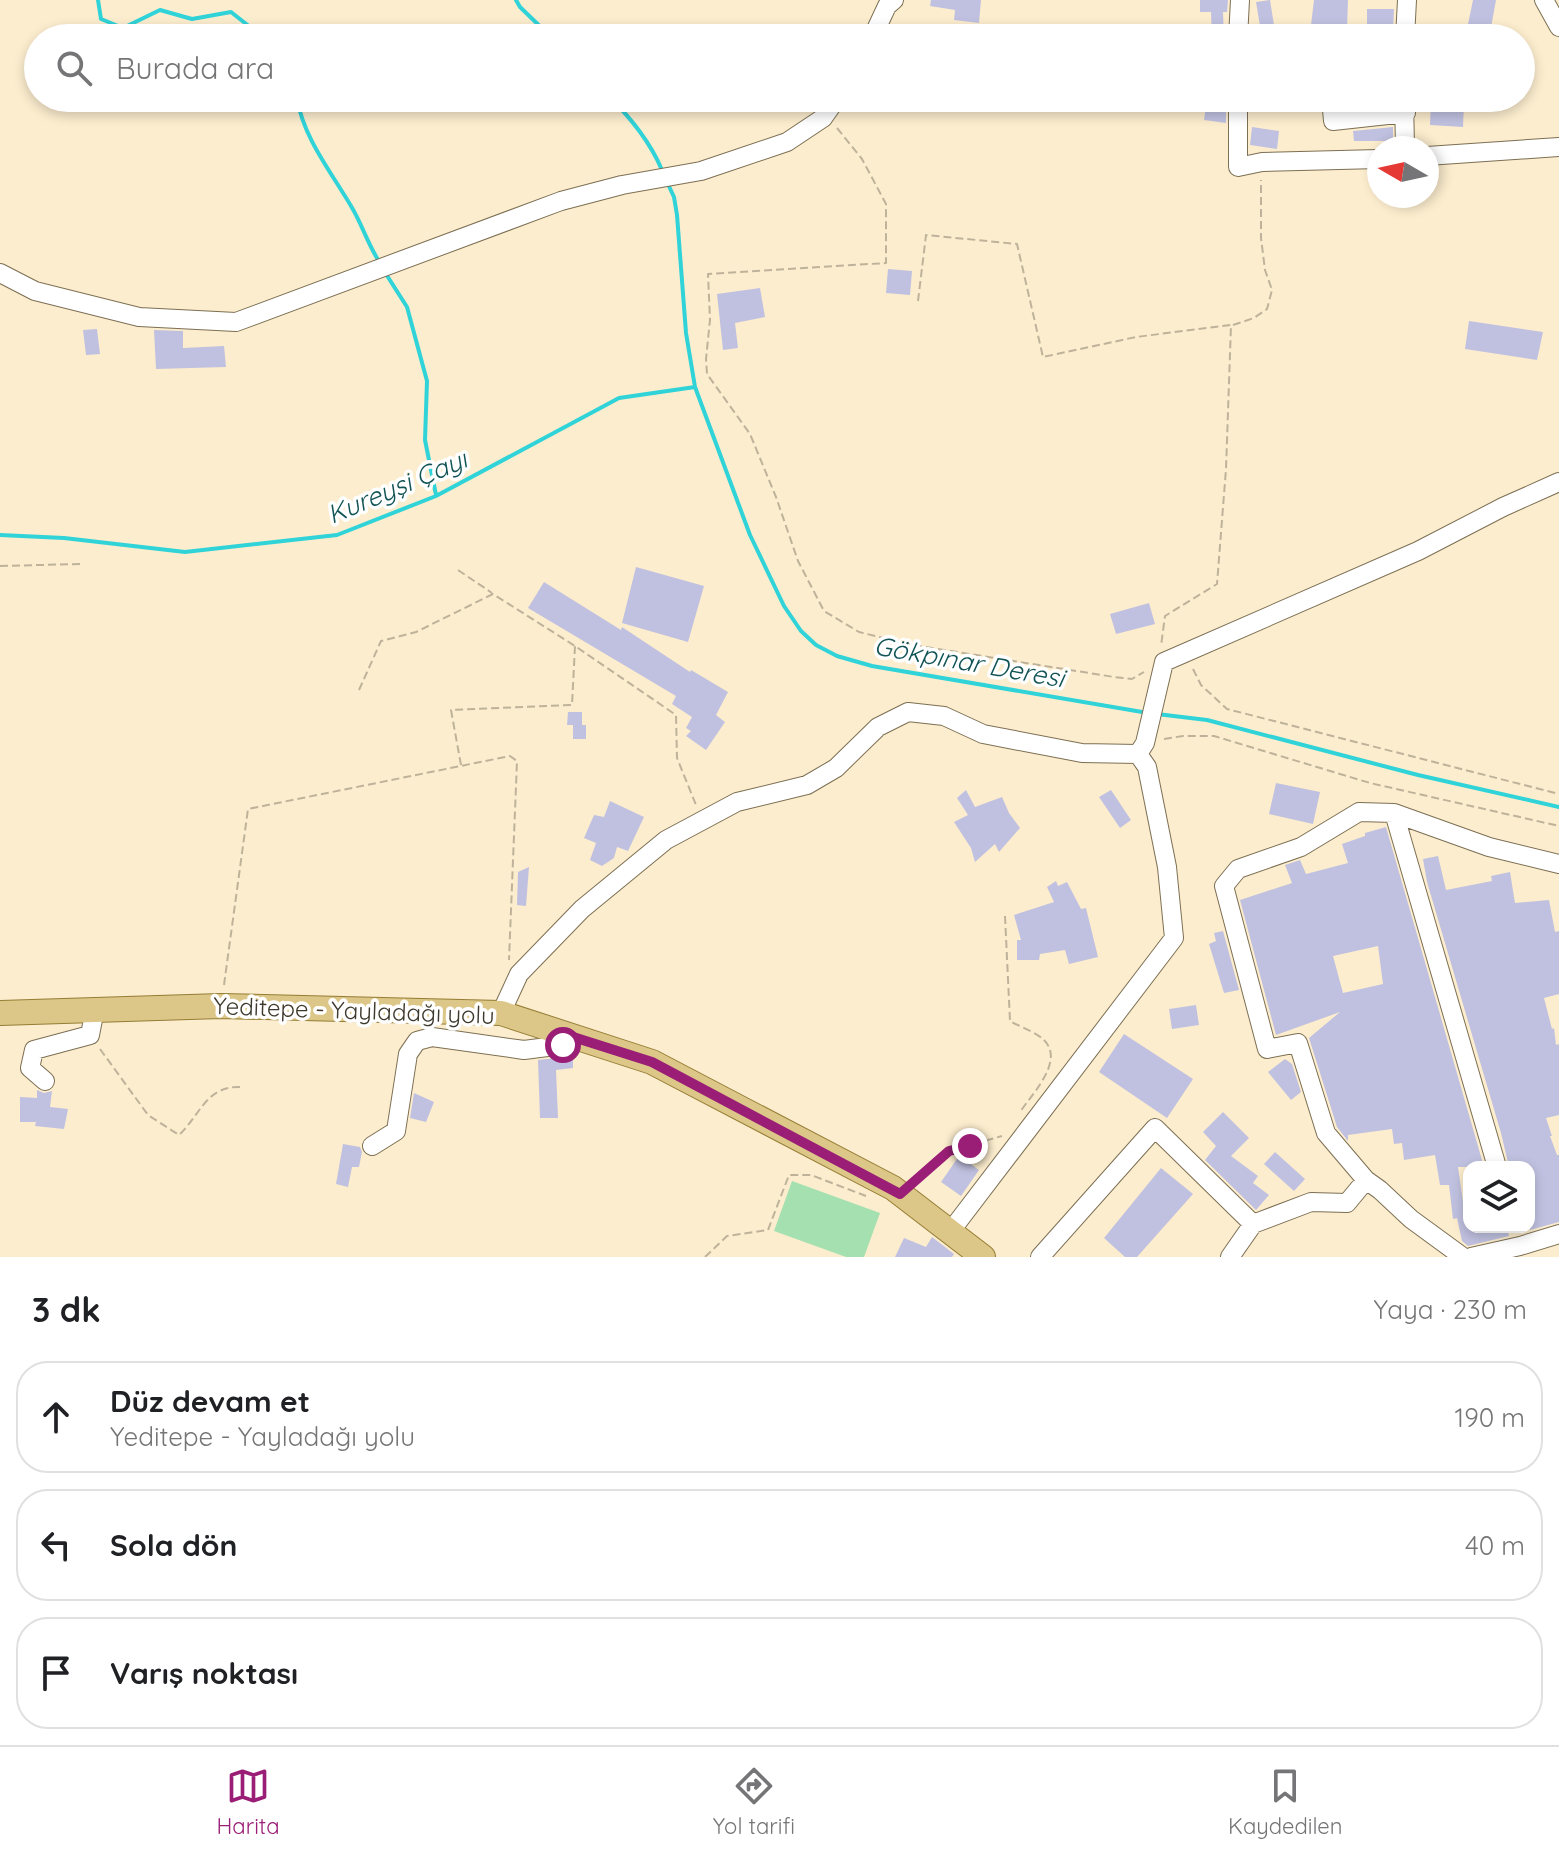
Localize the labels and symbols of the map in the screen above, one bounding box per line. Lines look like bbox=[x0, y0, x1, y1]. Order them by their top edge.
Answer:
north arrow bbox=[1367, 136, 1439, 208]
water label: Kureyşi Çayı bbox=[322, 442, 473, 531]
water label: Gökpınar Deresi bbox=[871, 629, 1070, 695]
street label: Yeditepe - Yayladağı yolu bbox=[213, 990, 495, 1030]
route start bbox=[545, 1027, 581, 1063]
route end bbox=[952, 1128, 988, 1164]

